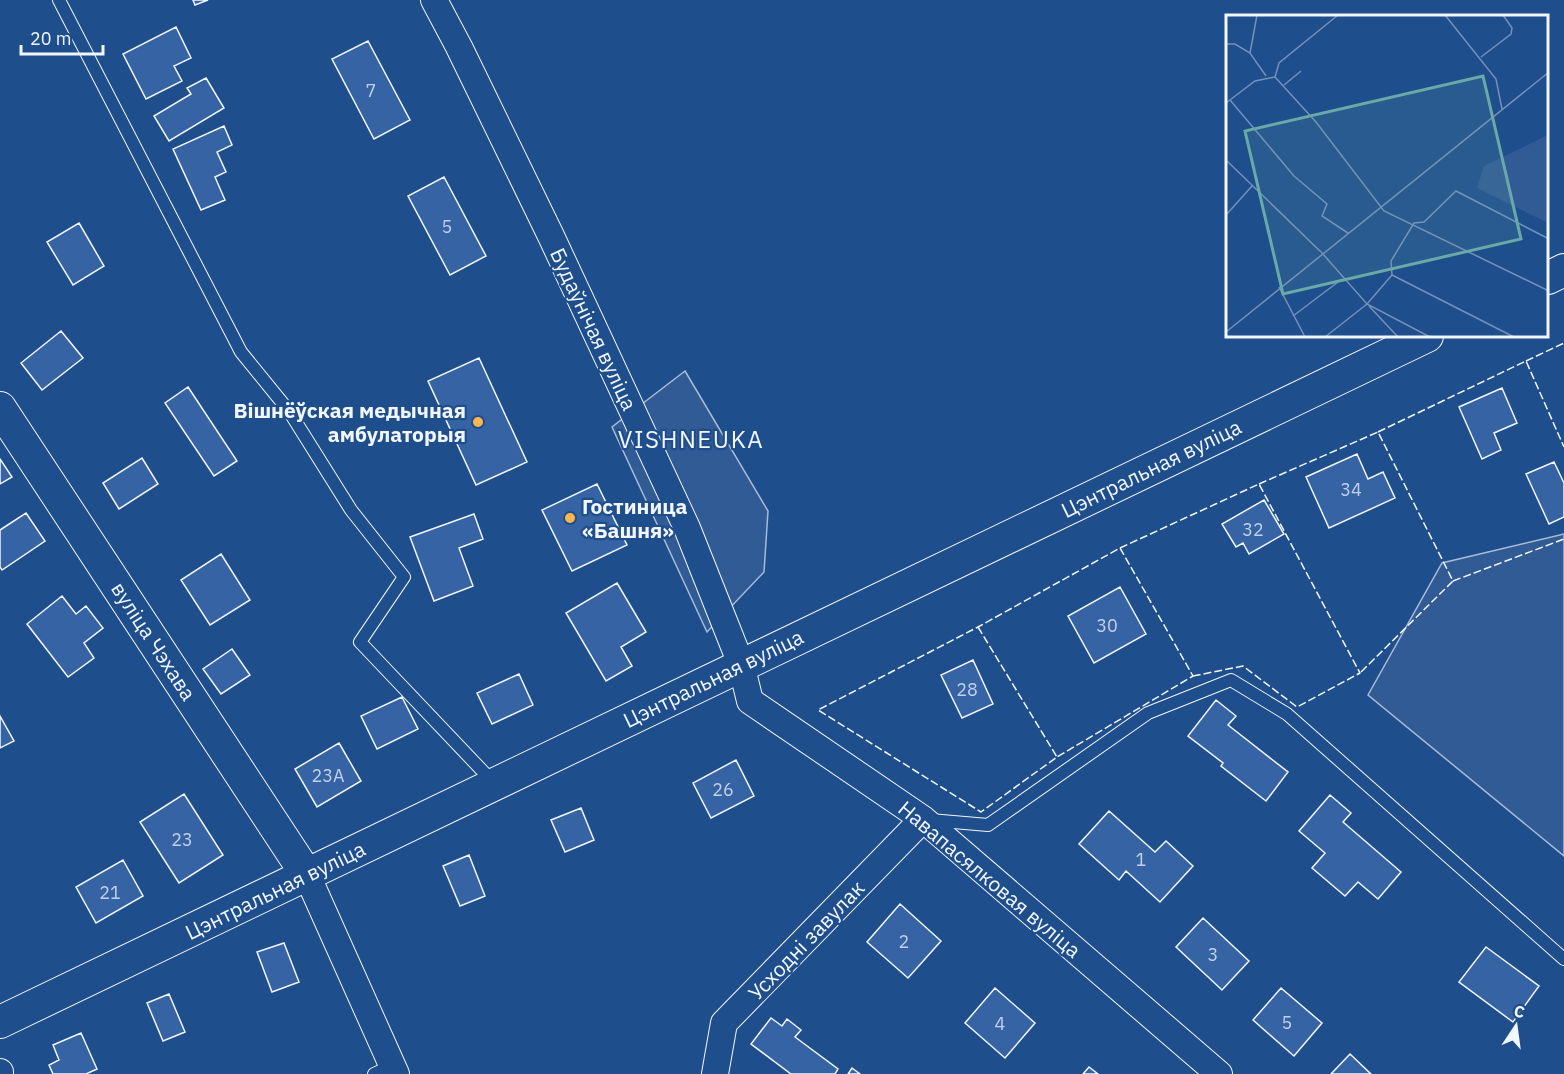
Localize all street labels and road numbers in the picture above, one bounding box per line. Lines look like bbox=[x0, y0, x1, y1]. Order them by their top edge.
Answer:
street label: Будаўнічая вуліца bbox=[544, 243, 644, 415]
street label: Цэнтральная вуліца bbox=[1056, 412, 1246, 524]
street label: вуліца Чэхава bbox=[105, 576, 203, 706]
street label: Цэнтральная вуліца bbox=[618, 622, 808, 734]
street label: Навапасялковая вуліца bbox=[893, 794, 1087, 964]
street label: Цэнтральная вуліца bbox=[180, 834, 370, 946]
street label: Усходні завулак bbox=[742, 874, 870, 1006]

